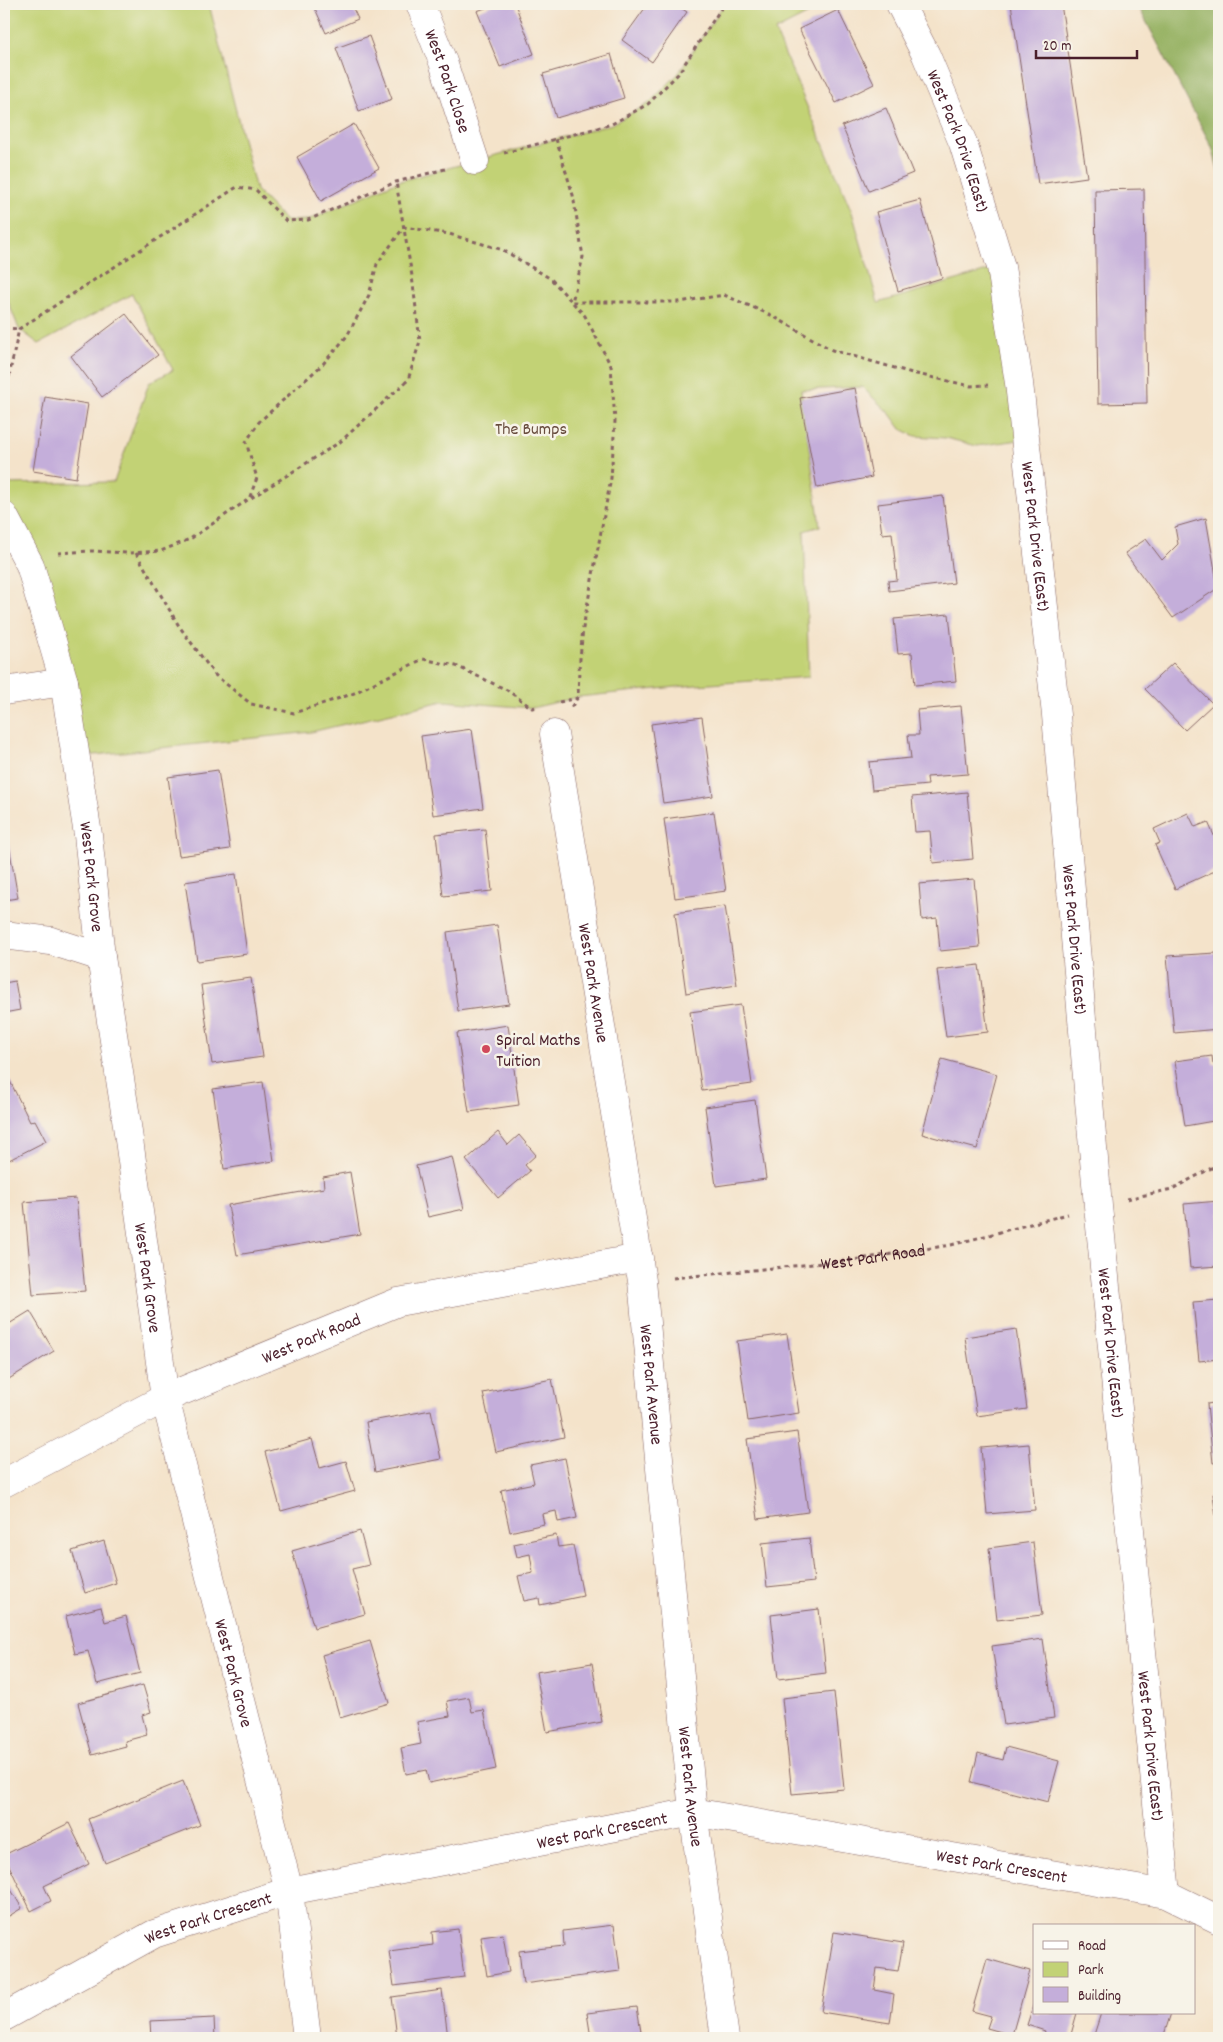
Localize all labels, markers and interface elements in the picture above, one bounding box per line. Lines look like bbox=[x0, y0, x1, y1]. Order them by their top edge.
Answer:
street label: West Park Close bbox=[416, 26, 475, 137]
scale bar bbox=[1036, 28, 1137, 60]
text: 20 m bbox=[1043, 36, 1071, 58]
street label: West Park Drive (East) bbox=[919, 66, 993, 216]
park label: The Bumps bbox=[495, 418, 567, 443]
street label: West Park Drive (East) bbox=[1013, 461, 1054, 613]
street label: West Park Grove bbox=[71, 820, 108, 933]
street label: West Park Drive (East) bbox=[1054, 864, 1092, 1015]
street label: West Park Avenue bbox=[570, 922, 614, 1045]
place label: Spiral Maths Tuition bbox=[496, 1029, 581, 1075]
marker: Spiral Maths Tuition bbox=[480, 1043, 492, 1055]
street label: West Park Grove bbox=[126, 1221, 166, 1335]
street label: West Park Road bbox=[820, 1239, 927, 1278]
street label: West Park Drive (East) bbox=[1089, 1267, 1129, 1419]
street label: West Park Road bbox=[259, 1309, 365, 1372]
street label: West Park Avenue bbox=[631, 1323, 668, 1446]
street label: West Park Grove bbox=[206, 1617, 257, 1730]
street label: West Park Drive (East) bbox=[1129, 1670, 1169, 1822]
street label: West Park Avenue bbox=[670, 1726, 708, 1849]
street label: West Park Crescent bbox=[535, 1807, 670, 1857]
street label: West Park Crescent bbox=[934, 1844, 1069, 1892]
street label: West Park Crescent bbox=[141, 1887, 276, 1952]
legend bbox=[1033, 1924, 1196, 2014]
text: Road bbox=[1078, 1936, 1106, 1958]
text: Park bbox=[1078, 1960, 1104, 1982]
text: Building bbox=[1078, 1986, 1121, 2008]

